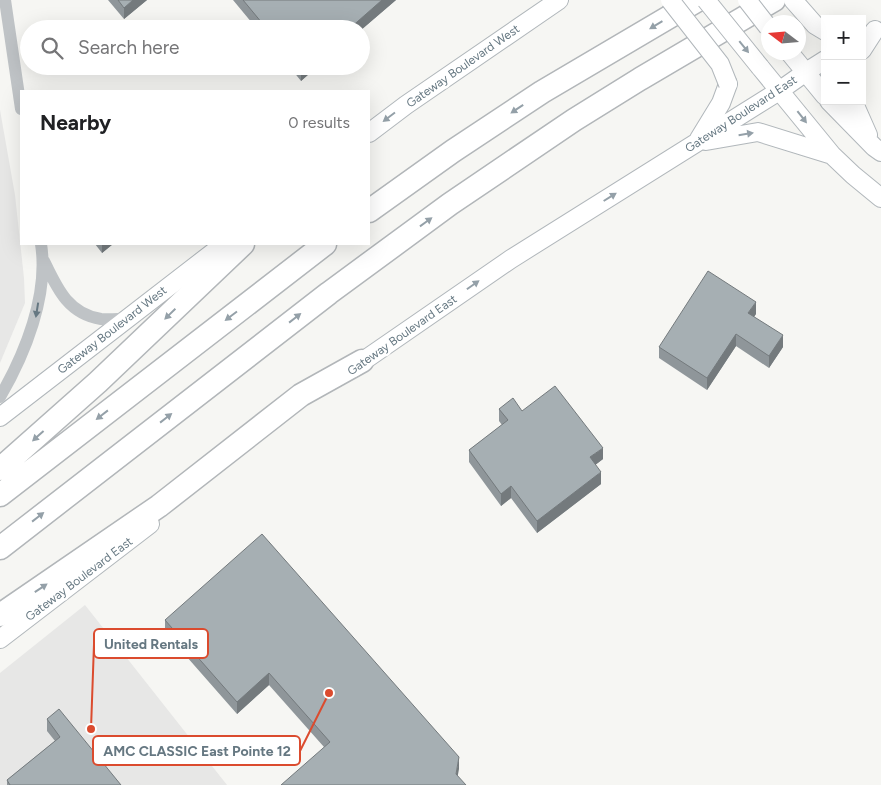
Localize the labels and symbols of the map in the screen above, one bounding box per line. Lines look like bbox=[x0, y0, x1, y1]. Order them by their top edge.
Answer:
north arrow bbox=[761, 15, 806, 60]
one-way arrow bbox=[649, 20, 662, 29]
street label: Gateway Boulevard West bbox=[404, 21, 523, 110]
one-way arrow bbox=[738, 40, 749, 53]
street label: Gateway Boulevard East bbox=[683, 72, 800, 155]
one-way arrow bbox=[510, 104, 523, 113]
one-way arrow bbox=[797, 110, 808, 123]
one-way arrow bbox=[383, 112, 396, 123]
one-way arrow bbox=[738, 130, 754, 138]
one-way arrow bbox=[603, 192, 616, 202]
one-way arrow bbox=[419, 217, 433, 227]
one-way arrow bbox=[466, 280, 480, 290]
street label: Gateway Boulevard West bbox=[55, 283, 170, 377]
street label: Gateway Boulevard East bbox=[345, 292, 460, 378]
one-way arrow bbox=[32, 302, 40, 318]
one-way arrow bbox=[165, 308, 177, 320]
one-way arrow bbox=[224, 311, 238, 321]
one-way arrow bbox=[288, 313, 301, 324]
one-way arrow bbox=[96, 410, 109, 421]
one-way arrow bbox=[159, 412, 172, 423]
one-way arrow bbox=[31, 430, 44, 441]
one-way arrow bbox=[31, 512, 44, 523]
street label: Gateway Boulevard East bbox=[23, 534, 136, 624]
one-way arrow bbox=[34, 583, 47, 593]
callout: United Rentals bbox=[94, 629, 208, 658]
text: United Rentals bbox=[104, 636, 199, 653]
callout: AMC CLASSIC East Pointe 12 bbox=[93, 736, 300, 765]
text: AMC CLASSIC East Pointe 12 bbox=[103, 743, 291, 760]

